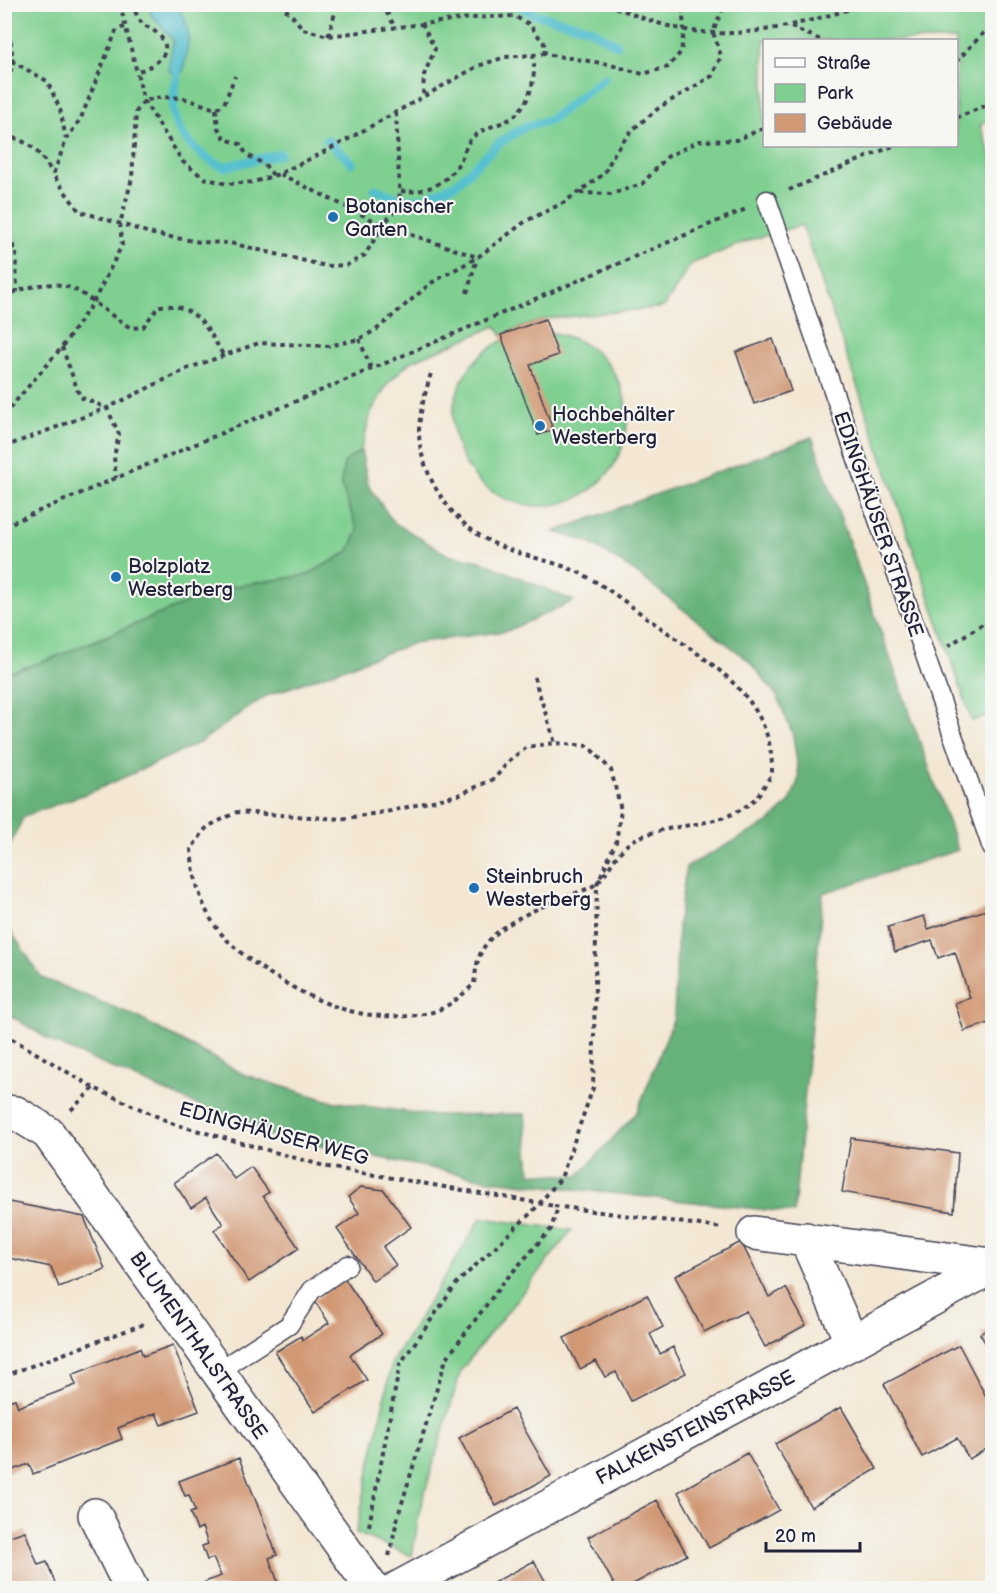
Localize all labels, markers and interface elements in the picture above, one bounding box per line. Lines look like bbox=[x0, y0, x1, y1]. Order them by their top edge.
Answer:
legend bbox=[763, 39, 958, 147]
text: Straße bbox=[817, 53, 871, 74]
text: Park bbox=[817, 83, 853, 104]
text: Gebäude bbox=[817, 113, 893, 134]
place label: Botanischer Garten bbox=[345, 195, 454, 242]
marker: Botanischer Garten bbox=[326, 210, 340, 224]
place label: Hochbehälter Westerberg bbox=[552, 403, 675, 450]
street label: EDINGHÄUSER STRASSE bbox=[828, 408, 928, 640]
marker: Hochbehälter Westerberg bbox=[533, 419, 547, 433]
place label: Bolzplatz Westerberg bbox=[128, 555, 233, 602]
marker: Bolzplatz Westerberg bbox=[109, 570, 123, 584]
place label: Steinbruch Westerberg bbox=[486, 865, 591, 912]
marker: Steinbruch Westerberg bbox=[467, 881, 481, 895]
street label: EDINGHÄUSER WEG bbox=[176, 1097, 371, 1171]
street label: BLUMENTHALSTRASSE bbox=[124, 1247, 272, 1444]
street label: FALKENSTEINSTRASSE bbox=[592, 1365, 799, 1490]
scale bar bbox=[766, 1515, 860, 1553]
text: 20 m bbox=[775, 1526, 816, 1547]

